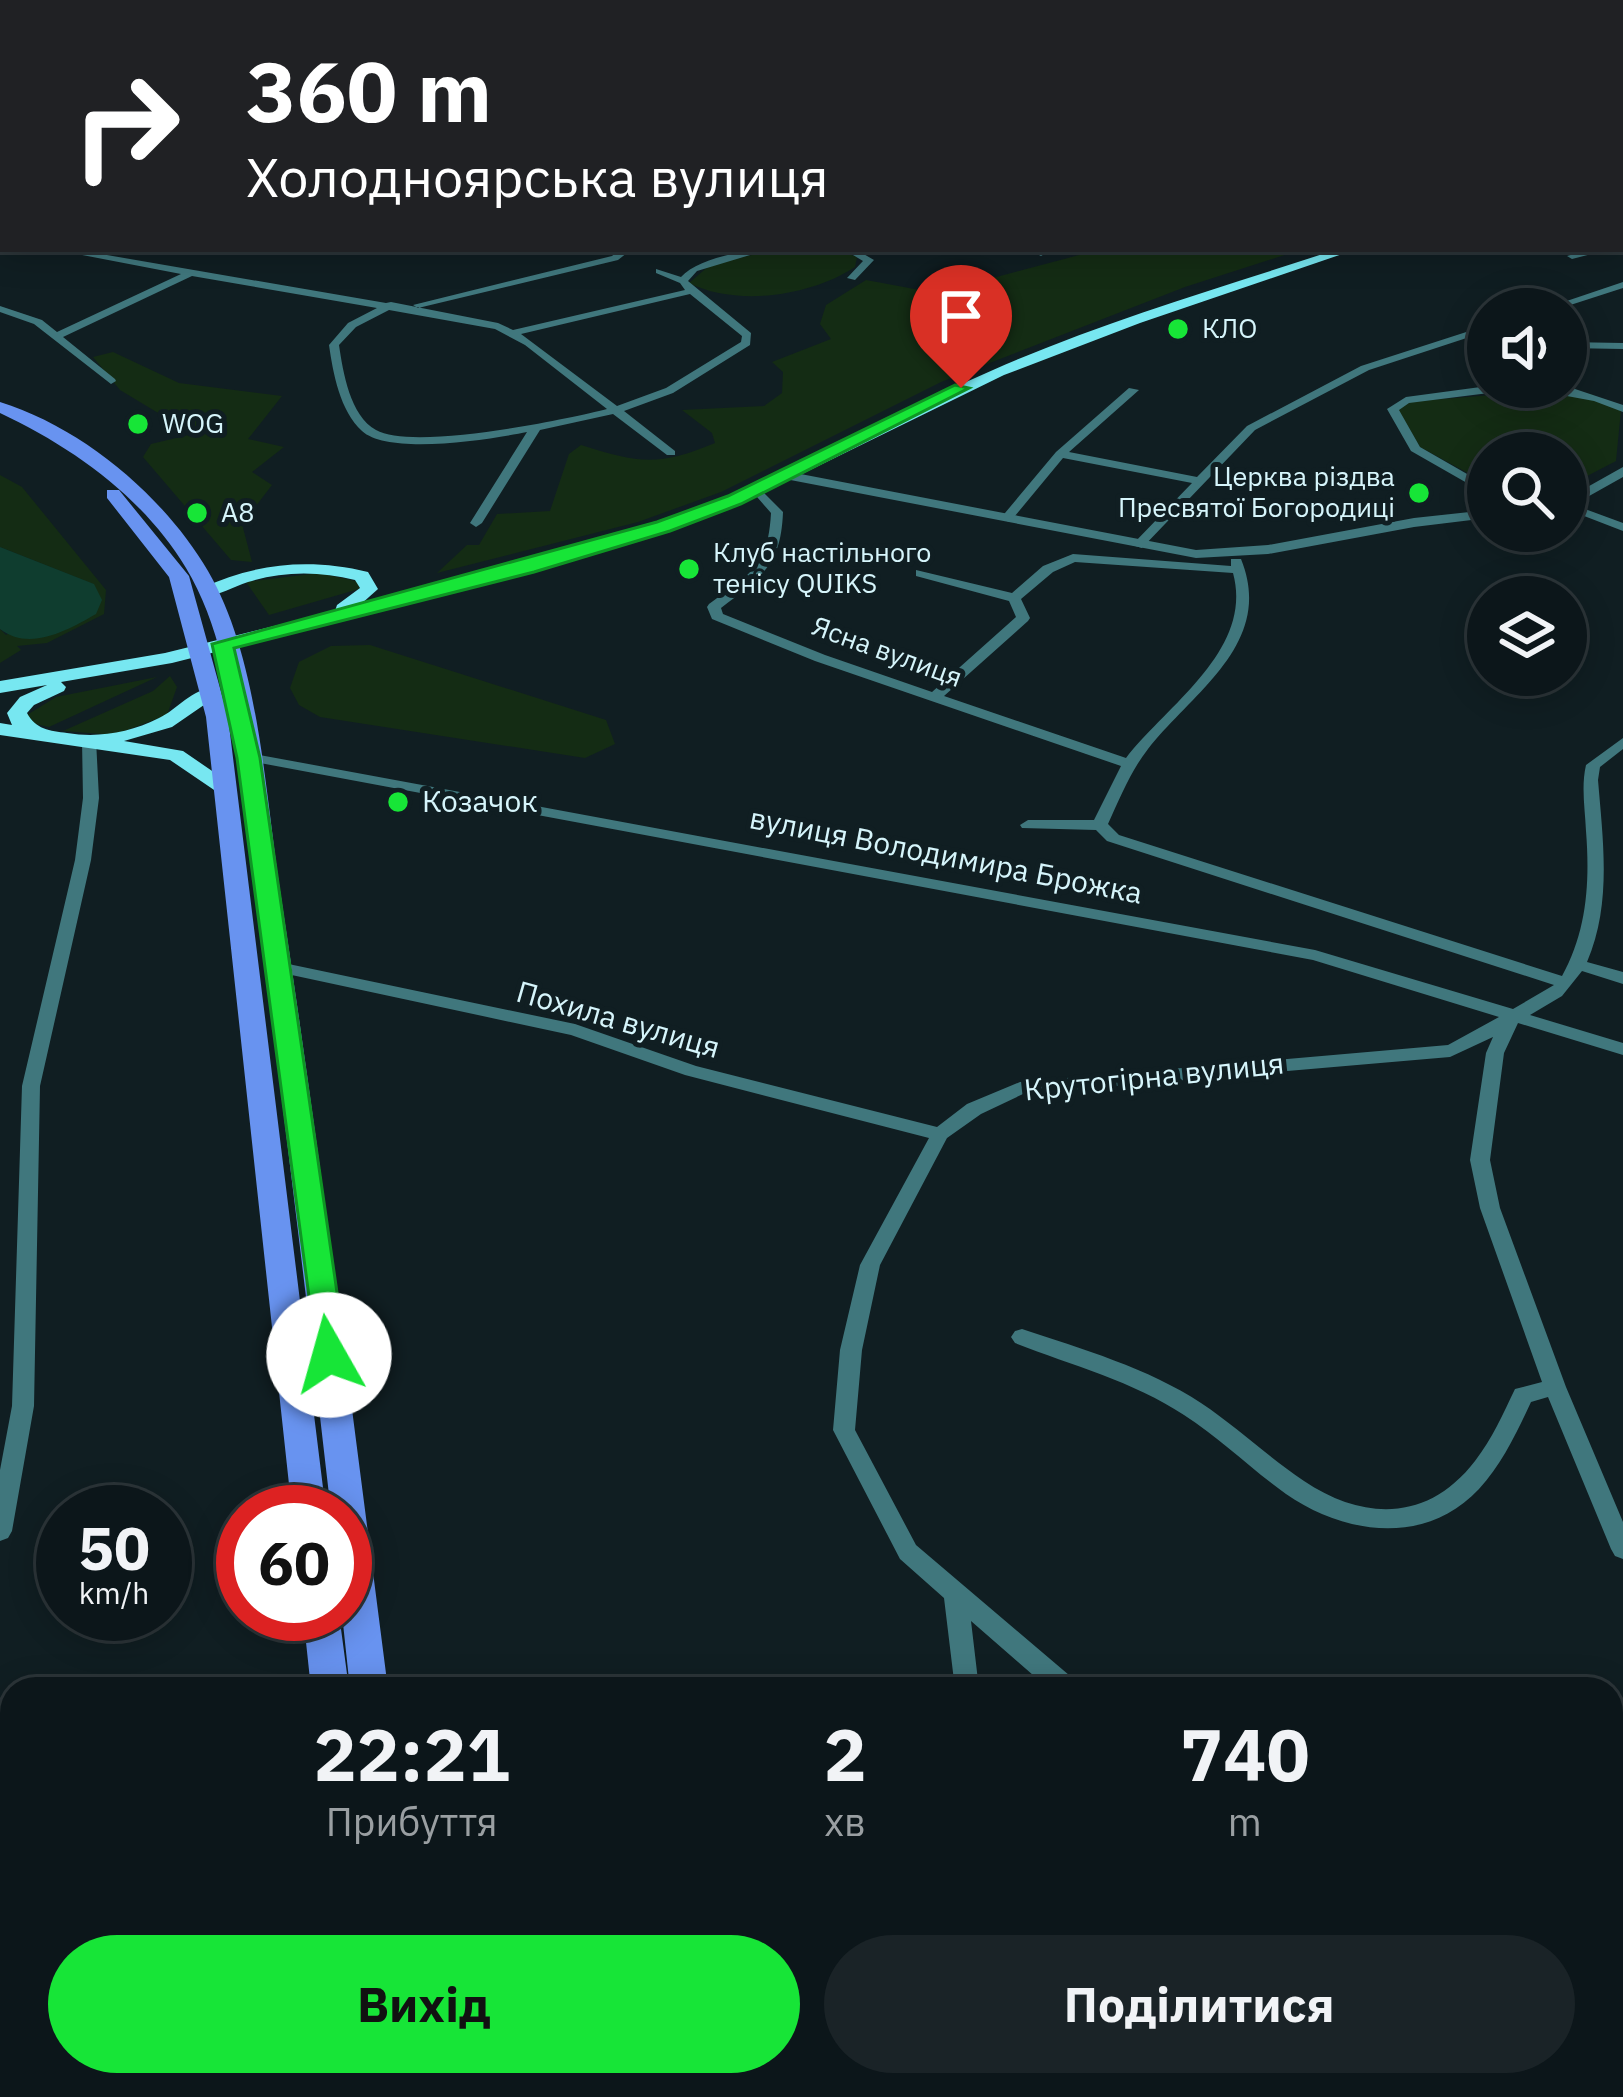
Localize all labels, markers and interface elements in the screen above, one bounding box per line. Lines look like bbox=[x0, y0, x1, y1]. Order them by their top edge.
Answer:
text: 360 m bbox=[246, 36, 492, 145]
icon: right bbox=[48, 48, 204, 204]
text: Холодноярська вулиця bbox=[246, 142, 829, 212]
pin bbox=[910, 265, 1012, 388]
icon: arrive bbox=[928, 283, 994, 349]
map controls bbox=[1467, 288, 1587, 696]
button: sound bbox=[1467, 288, 1587, 408]
place label: КЛО bbox=[1202, 310, 1257, 345]
marker: КЛО bbox=[1165, 316, 1191, 342]
place label: WOG bbox=[162, 405, 224, 440]
marker: WOG bbox=[125, 411, 151, 437]
button: search bbox=[1467, 432, 1587, 552]
place label: Церква різдва Пресвятої Богородиці bbox=[1118, 458, 1395, 524]
marker: Церква різдва Пресвятої Богородиці bbox=[1406, 480, 1432, 506]
place label: А8 bbox=[221, 494, 255, 529]
marker: А8 bbox=[184, 500, 210, 526]
place label: Клуб настільного тенісу QUIKS bbox=[713, 534, 931, 600]
marker: Клуб настільного тенісу QUIKS bbox=[676, 556, 702, 582]
button: layers bbox=[1467, 576, 1587, 696]
street label: Ясна вулиця bbox=[808, 607, 967, 694]
place label: Козачок bbox=[422, 781, 538, 820]
marker: Козачок bbox=[385, 789, 411, 815]
street label: вулиця Володимира Брожка bbox=[747, 797, 1146, 912]
street label: Похила вулиця bbox=[512, 971, 725, 1066]
street label: Крутогірна вулиця bbox=[1022, 1042, 1286, 1109]
position arrow bbox=[266, 1292, 392, 1418]
speed limit sign: 60 bbox=[216, 1485, 372, 1641]
text: 50 bbox=[78, 1508, 150, 1587]
text: km/h bbox=[79, 1573, 149, 1612]
text: 22:21 bbox=[313, 1707, 510, 1801]
text: 2 bbox=[823, 1707, 867, 1801]
text: 740 bbox=[1180, 1707, 1310, 1801]
text: Прибуття bbox=[326, 1796, 498, 1847]
text: хв bbox=[824, 1796, 866, 1847]
text: m bbox=[1228, 1796, 1262, 1847]
button: Вихід bbox=[48, 1935, 800, 2073]
button: Поділитися bbox=[824, 1935, 1575, 2073]

